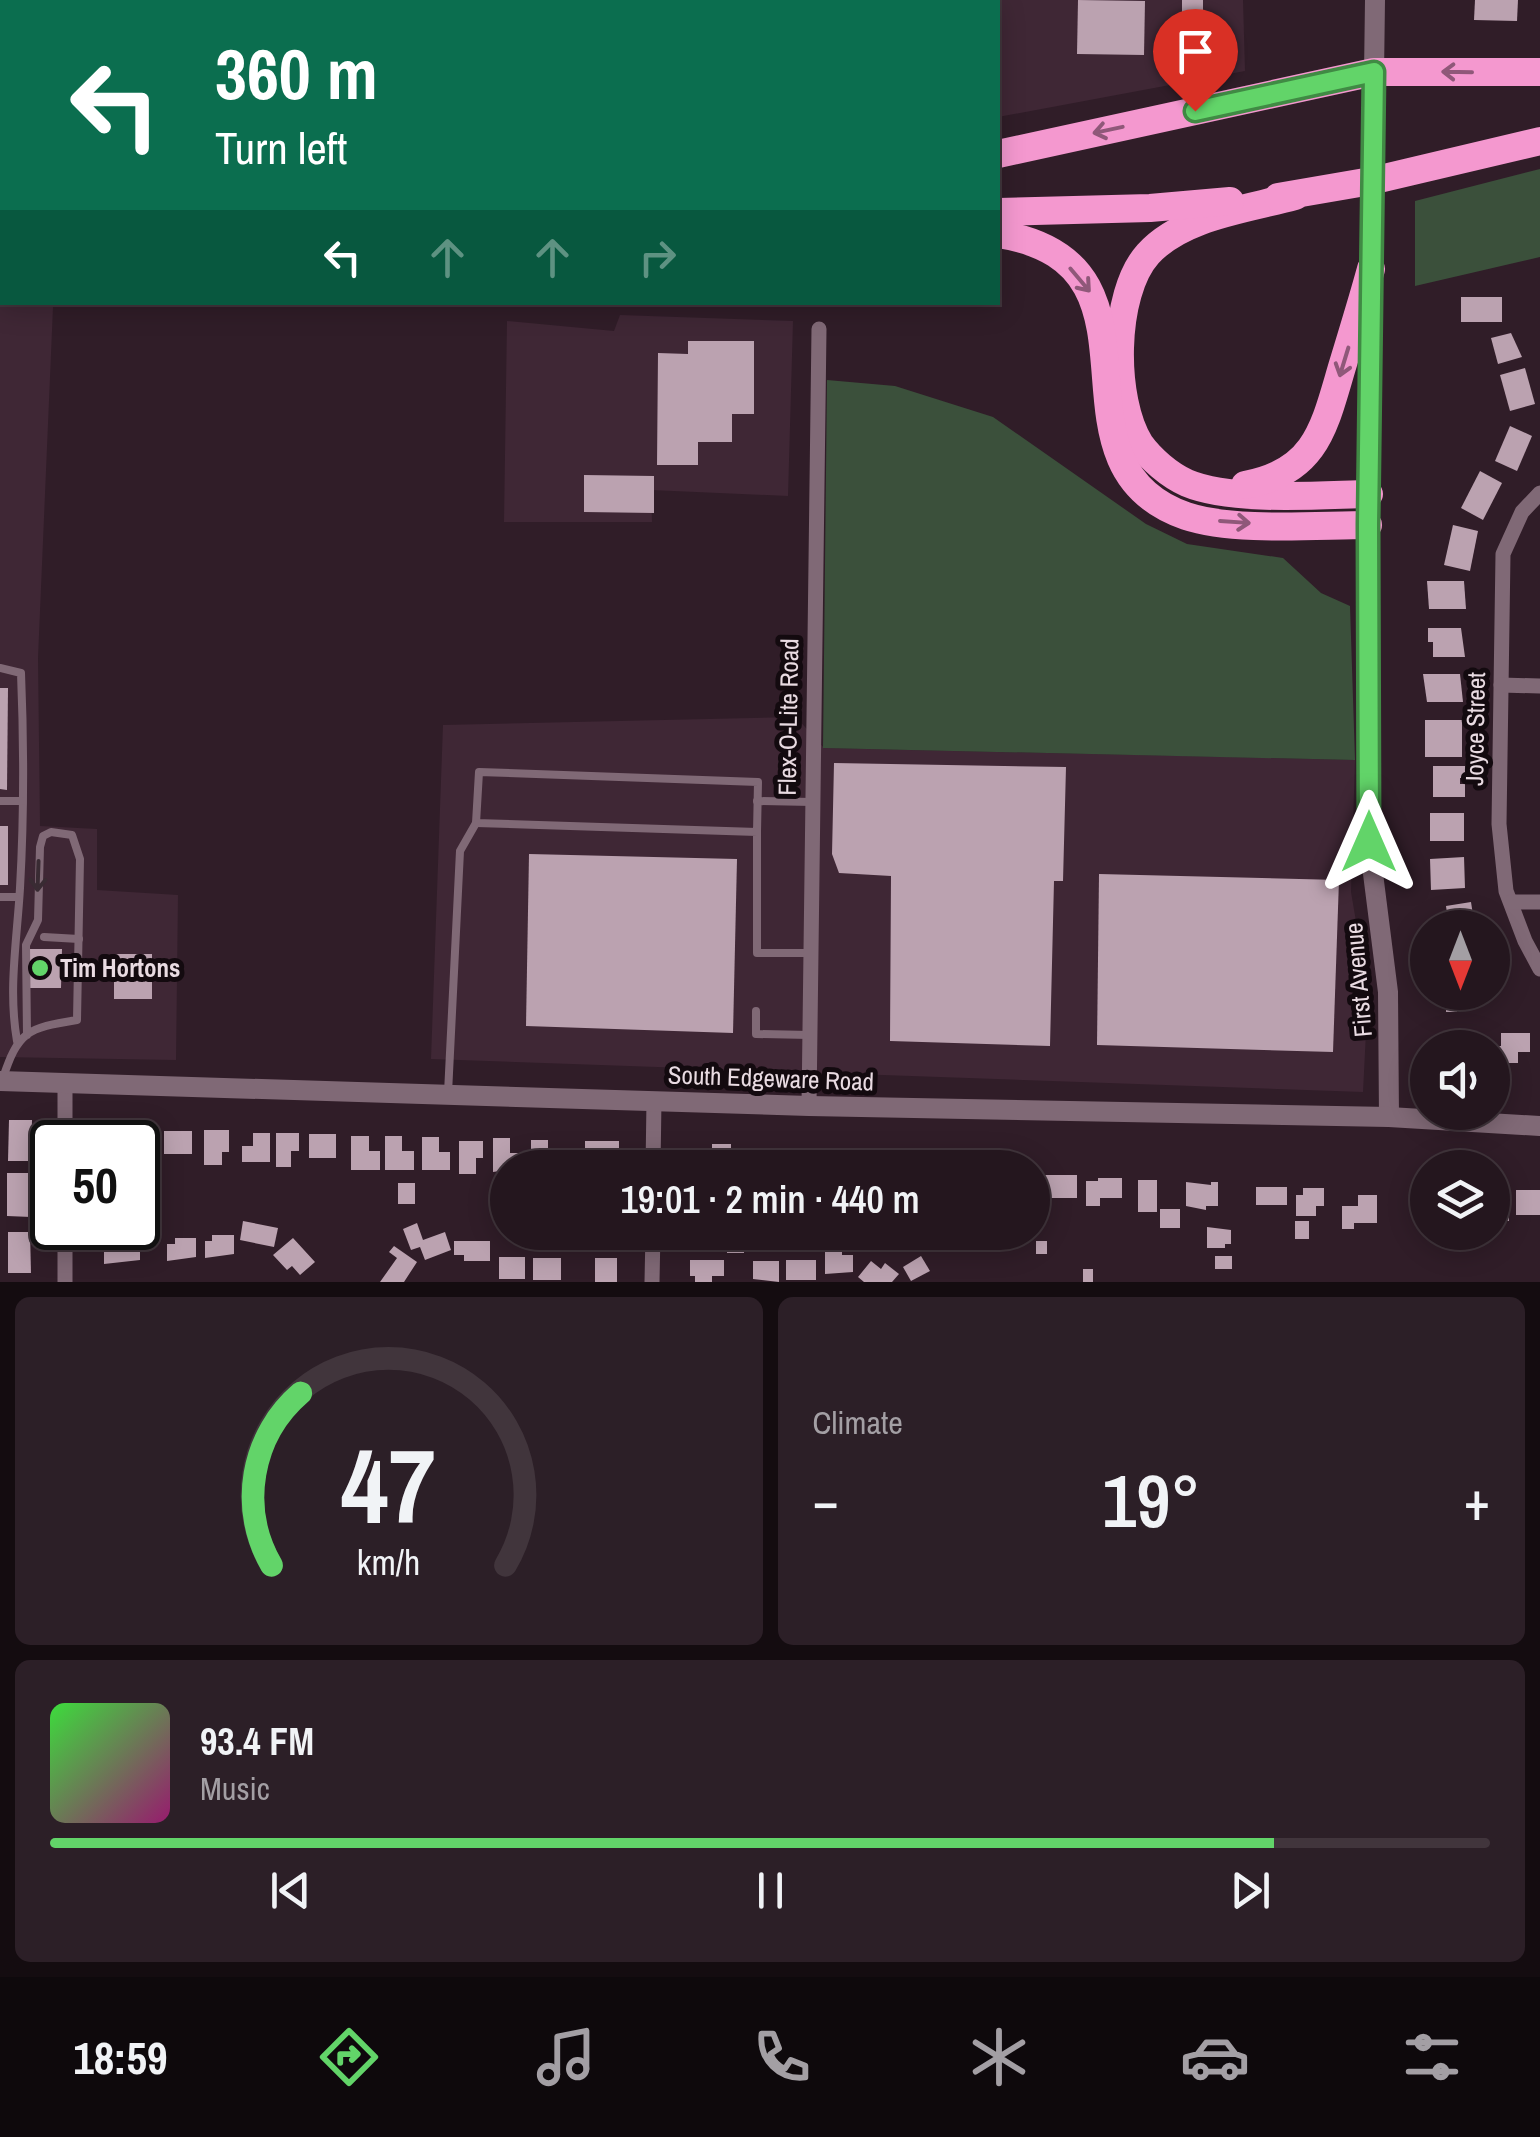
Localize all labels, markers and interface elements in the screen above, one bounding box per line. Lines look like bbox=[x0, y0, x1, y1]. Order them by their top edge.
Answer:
pin bbox=[1153, 9, 1238, 112]
icon: arrive bbox=[1168, 24, 1223, 79]
text: 360 m bbox=[215, 27, 378, 121]
icon: left bbox=[50, 40, 180, 170]
one-way arrow bbox=[1441, 62, 1474, 82]
text: Turn left bbox=[215, 117, 347, 178]
one-way arrow bbox=[1093, 122, 1125, 141]
icon: left bbox=[315, 230, 370, 285]
icon: ahead bbox=[420, 230, 475, 285]
icon: ahead bbox=[525, 230, 580, 285]
icon: right bbox=[630, 230, 685, 285]
one-way arrow bbox=[1068, 267, 1091, 292]
one-way arrow bbox=[1334, 346, 1352, 378]
one-way arrow bbox=[1218, 513, 1250, 532]
street label: Flex-O-Lite Road bbox=[770, 638, 806, 796]
street label: Joyce Street bbox=[1457, 671, 1493, 786]
position arrow bbox=[1317, 790, 1421, 894]
one-way arrow bbox=[29, 859, 48, 891]
north arrow bbox=[1410, 910, 1510, 1010]
map controls bbox=[1410, 910, 1510, 1250]
street label: First Avenue bbox=[1336, 921, 1380, 1039]
place label: Tim Hortons bbox=[60, 951, 180, 985]
marker: Tim Hortons bbox=[29, 957, 51, 979]
button: sound bbox=[1410, 1030, 1510, 1130]
street label: South Edgeware Road bbox=[667, 1057, 875, 1099]
speed limit sign: 50 bbox=[30, 1120, 160, 1250]
button: layers bbox=[1410, 1150, 1510, 1250]
text: 19:01 · 2 min · 440 m bbox=[620, 1174, 920, 1225]
text: Climate bbox=[813, 1401, 903, 1444]
text: 47 bbox=[341, 1415, 436, 1555]
text: 19° bbox=[1102, 1449, 1200, 1550]
text: − bbox=[813, 1463, 839, 1537]
text: + bbox=[1464, 1463, 1490, 1537]
text: km/h bbox=[357, 1538, 421, 1586]
text: 93.4 FM bbox=[200, 1716, 314, 1767]
text: Music bbox=[200, 1767, 270, 1810]
icon: previous bbox=[263, 1863, 318, 1918]
icon: pause bbox=[743, 1863, 798, 1918]
icon: next bbox=[1223, 1863, 1278, 1918]
icon: directions bbox=[314, 2022, 384, 2092]
icon: music bbox=[531, 2022, 601, 2092]
icon: phone bbox=[747, 2022, 817, 2092]
icon: climate bbox=[964, 2022, 1034, 2092]
icon: car bbox=[1180, 2022, 1250, 2092]
icon: filters bbox=[1397, 2022, 1467, 2092]
text: 18:59 bbox=[73, 2027, 168, 2088]

